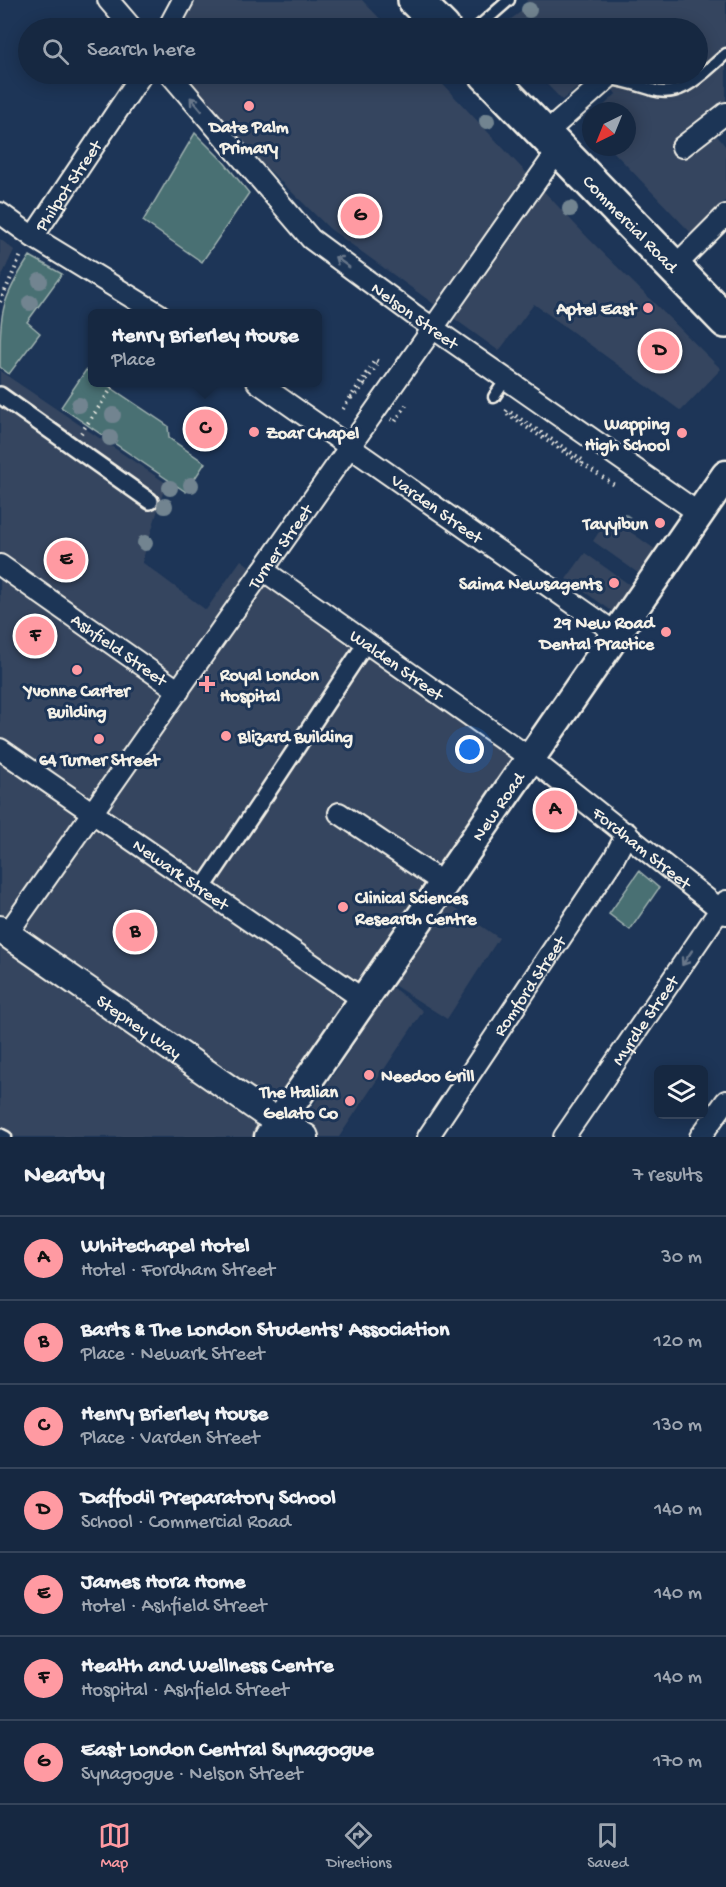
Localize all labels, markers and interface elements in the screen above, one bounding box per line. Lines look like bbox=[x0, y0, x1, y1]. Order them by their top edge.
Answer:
search box bbox=[18, 18, 708, 84]
icon: search bbox=[39, 35, 72, 68]
text: Search here bbox=[87, 38, 195, 64]
one-way arrow bbox=[189, 97, 203, 112]
marker: Date Palm Primary bbox=[242, 99, 256, 113]
north arrow bbox=[582, 102, 636, 156]
place label: Date Palm Primary bbox=[207, 118, 289, 160]
street label: Philpot Street bbox=[31, 136, 108, 237]
street label: Commercial Road bbox=[577, 172, 682, 279]
pin: G bbox=[340, 194, 380, 238]
one-way arrow bbox=[334, 256, 350, 269]
street label: Nelson Street bbox=[366, 279, 463, 356]
place label: Aptel East bbox=[555, 300, 638, 321]
marker: Aptel East bbox=[641, 301, 655, 315]
popup bbox=[88, 309, 322, 387]
text: Henry Brierley House bbox=[111, 324, 299, 350]
pin: D bbox=[640, 328, 680, 374]
text: Place bbox=[111, 350, 155, 373]
pin: C bbox=[186, 406, 224, 452]
place label: Wapping High School bbox=[585, 415, 670, 457]
place label: Zoar Chapel bbox=[266, 424, 359, 445]
marker: Zoar Chapel bbox=[247, 425, 261, 439]
marker: Wapping High School bbox=[675, 426, 689, 440]
street label: Varden Street bbox=[385, 470, 487, 550]
street label: Turner Street bbox=[244, 500, 320, 595]
place label: Tayyibun bbox=[581, 515, 648, 536]
marker: Tayyibun bbox=[653, 516, 667, 530]
pin: E bbox=[46, 538, 86, 582]
place label: Saima Newsagents bbox=[459, 575, 603, 596]
marker: Saima Newsagents bbox=[607, 576, 621, 590]
street label: Ashfield Street bbox=[66, 610, 171, 693]
pin: F bbox=[15, 614, 54, 658]
place label: 29 New Road Dental Practice bbox=[538, 614, 656, 656]
marker: 29 New Road Dental Practice bbox=[659, 625, 673, 639]
street label: Walden Street bbox=[345, 626, 448, 708]
marker: Yvonne Carter Building bbox=[70, 663, 84, 677]
place label: Royal London Hospital bbox=[219, 666, 319, 708]
marker: Royal London Hospital bbox=[198, 675, 216, 693]
place label: Yvonne Carter Building bbox=[22, 682, 132, 724]
place label: Blizard Building bbox=[237, 728, 353, 749]
marker: Blizard Building bbox=[219, 729, 233, 743]
marker: 64 Turner Street bbox=[92, 732, 106, 746]
your location bbox=[455, 735, 484, 764]
place label: 64 Turner Street bbox=[39, 751, 161, 772]
street label: New Road bbox=[468, 768, 531, 846]
pin: A bbox=[536, 788, 574, 832]
street label: Fordham Street bbox=[586, 803, 696, 896]
street label: Newark Street bbox=[128, 836, 233, 917]
place label: Clinical Sciences Research Centre bbox=[354, 889, 477, 931]
marker: Clinical Sciences Research Centre bbox=[336, 900, 350, 914]
pin: B bbox=[116, 910, 154, 954]
street label: Romford Street bbox=[490, 932, 573, 1041]
one-way arrow bbox=[681, 949, 693, 965]
street label: Myrdle Street bbox=[608, 971, 685, 1070]
street label: Stepney Way bbox=[91, 991, 185, 1065]
map controls bbox=[654, 1065, 708, 1119]
button: layers bbox=[654, 1065, 708, 1119]
place label: Needoo Grill bbox=[381, 1067, 474, 1088]
marker: Needoo Grill bbox=[362, 1068, 376, 1082]
place label: The Italian Gelato Co bbox=[258, 1083, 339, 1125]
marker: The Italian Gelato Co bbox=[343, 1094, 357, 1108]
text: Nearby bbox=[24, 1161, 105, 1192]
text: 7 results bbox=[633, 1165, 702, 1188]
text: Whitechapel Hotel bbox=[81, 1234, 250, 1260]
text: A bbox=[38, 1247, 49, 1270]
text: 30 m bbox=[661, 1247, 702, 1270]
text: Hotel · Fordham Street bbox=[81, 1260, 275, 1283]
text: Barts & The London Students' Association bbox=[81, 1318, 449, 1344]
text: B bbox=[38, 1331, 49, 1354]
text: 120 m bbox=[654, 1331, 702, 1354]
text: Place · Newark Street bbox=[81, 1344, 264, 1367]
text: Henry Brierley House bbox=[81, 1402, 268, 1428]
text: C bbox=[38, 1415, 49, 1438]
text: 130 m bbox=[653, 1415, 702, 1438]
text: Place · Varden Street bbox=[81, 1428, 259, 1451]
text: Daffodil Preparatory School bbox=[81, 1486, 336, 1512]
text: D bbox=[37, 1499, 50, 1522]
text: 140 m bbox=[654, 1499, 702, 1522]
text: School · Commercial Road bbox=[81, 1512, 291, 1535]
text: James Hora Home bbox=[81, 1570, 245, 1596]
text: E bbox=[37, 1583, 50, 1606]
text: 140 m bbox=[654, 1583, 702, 1606]
text: Hotel · Ashfield Street bbox=[81, 1596, 266, 1619]
text: Health and Wellness Centre bbox=[81, 1654, 334, 1680]
text: F bbox=[38, 1667, 49, 1690]
text: 140 m bbox=[654, 1667, 702, 1690]
text: Hospital · Ashfield Street bbox=[81, 1680, 289, 1703]
text: East London Central Synagogue bbox=[81, 1738, 374, 1764]
text: G bbox=[37, 1751, 50, 1774]
text: 170 m bbox=[653, 1751, 702, 1774]
text: Synagogue · Nelson Street bbox=[81, 1764, 302, 1787]
tab: Map bbox=[98, 1819, 131, 1874]
tab: Directions bbox=[326, 1819, 392, 1874]
tab: Saved bbox=[587, 1819, 628, 1874]

